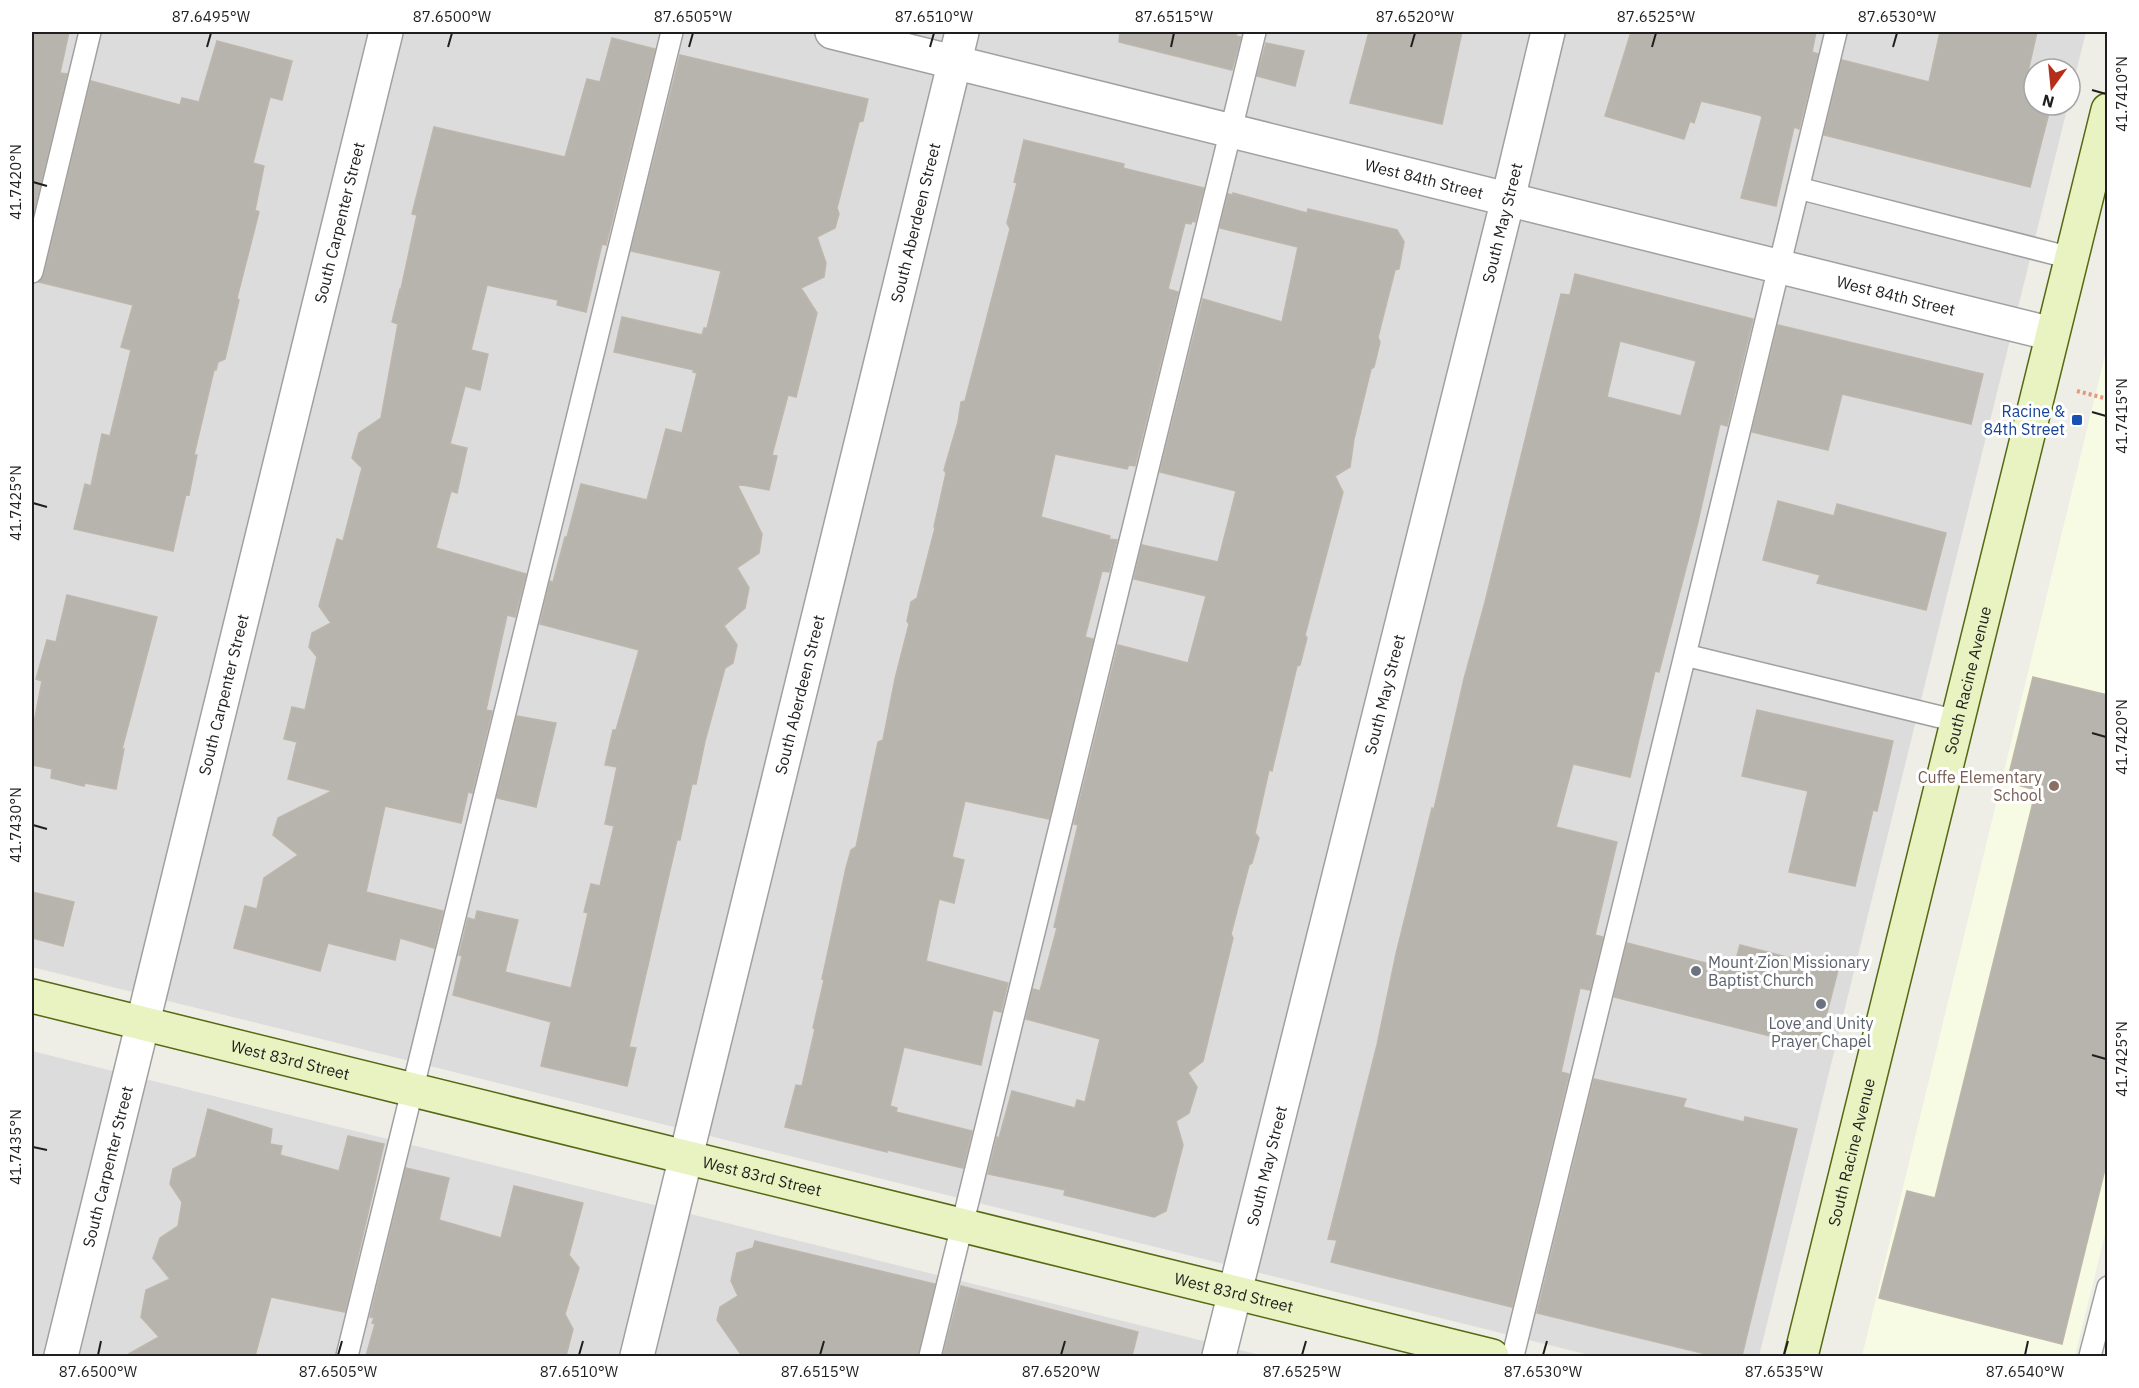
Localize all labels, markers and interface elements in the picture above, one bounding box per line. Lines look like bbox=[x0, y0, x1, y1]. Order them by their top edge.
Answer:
text: 87.6495°W bbox=[172, 7, 251, 26]
text: 87.6500°W bbox=[413, 7, 492, 26]
text: 87.6505°W bbox=[654, 7, 733, 26]
text: 87.6510°W bbox=[895, 7, 974, 26]
text: 87.6515°W bbox=[1135, 7, 1214, 26]
text: 87.6520°W bbox=[1376, 7, 1455, 26]
text: 87.6525°W bbox=[1617, 7, 1696, 26]
text: 87.6530°W bbox=[1858, 7, 1937, 26]
text: 41.7410°N bbox=[2112, 56, 2131, 132]
north arrow bbox=[2022, 57, 2082, 117]
text: N bbox=[2040, 90, 2056, 113]
street label: South Carpenter Street bbox=[310, 140, 369, 305]
street label: South Aberdeen Street bbox=[886, 141, 944, 305]
text: 41.7420°N bbox=[6, 144, 25, 220]
street label: West 84th Street bbox=[1363, 154, 1486, 203]
street label: South May Street bbox=[1477, 161, 1526, 285]
street label: West 84th Street bbox=[1834, 271, 1957, 320]
text: 41.7415°N bbox=[2112, 378, 2131, 454]
place label: Racine & 84th Street bbox=[1983, 401, 2065, 439]
marker: Racine & 84th Street bbox=[2070, 413, 2084, 427]
text: 41.7425°N bbox=[6, 465, 25, 541]
street label: South Racine Avenue bbox=[1940, 604, 1995, 756]
street label: South Carpenter Street bbox=[194, 612, 253, 777]
street label: South Aberdeen Street bbox=[770, 613, 829, 776]
street label: South May Street bbox=[1360, 632, 1409, 756]
text: 41.7420°N bbox=[2112, 699, 2131, 775]
place label: Cuffe Elementary School bbox=[1918, 767, 2042, 805]
marker: Cuffe Elementary School bbox=[2047, 779, 2061, 793]
text: 41.7430°N bbox=[6, 787, 25, 863]
place label: Mount Zion Missionary Baptist Church bbox=[1708, 952, 1870, 990]
marker: Mount Zion Missionary Baptist Church bbox=[1689, 964, 1703, 978]
marker: Love and Unity Prayer Chapel bbox=[1814, 997, 1828, 1011]
place label: Love and Unity Prayer Chapel bbox=[1768, 1013, 1874, 1051]
text: 41.7425°N bbox=[2112, 1021, 2131, 1097]
street label: West 83rd Street bbox=[229, 1035, 352, 1084]
street label: South Racine Avenue bbox=[1823, 1076, 1879, 1228]
street label: South Carpenter Street bbox=[78, 1084, 137, 1249]
street label: South May Street bbox=[1242, 1104, 1291, 1228]
text: 41.7435°N bbox=[6, 1109, 25, 1185]
street label: West 83rd Street bbox=[701, 1152, 824, 1200]
street label: West 83rd Street bbox=[1172, 1268, 1296, 1317]
text: 87.6500°W bbox=[59, 1362, 138, 1381]
text: 87.6505°W bbox=[299, 1362, 378, 1381]
text: 87.6510°W bbox=[540, 1362, 619, 1381]
text: 87.6515°W bbox=[781, 1362, 860, 1381]
text: 87.6520°W bbox=[1022, 1362, 1101, 1381]
text: 87.6525°W bbox=[1263, 1362, 1342, 1381]
text: 87.6530°W bbox=[1504, 1362, 1583, 1381]
text: 87.6535°W bbox=[1745, 1362, 1824, 1381]
text: 87.6540°W bbox=[1986, 1362, 2065, 1381]

